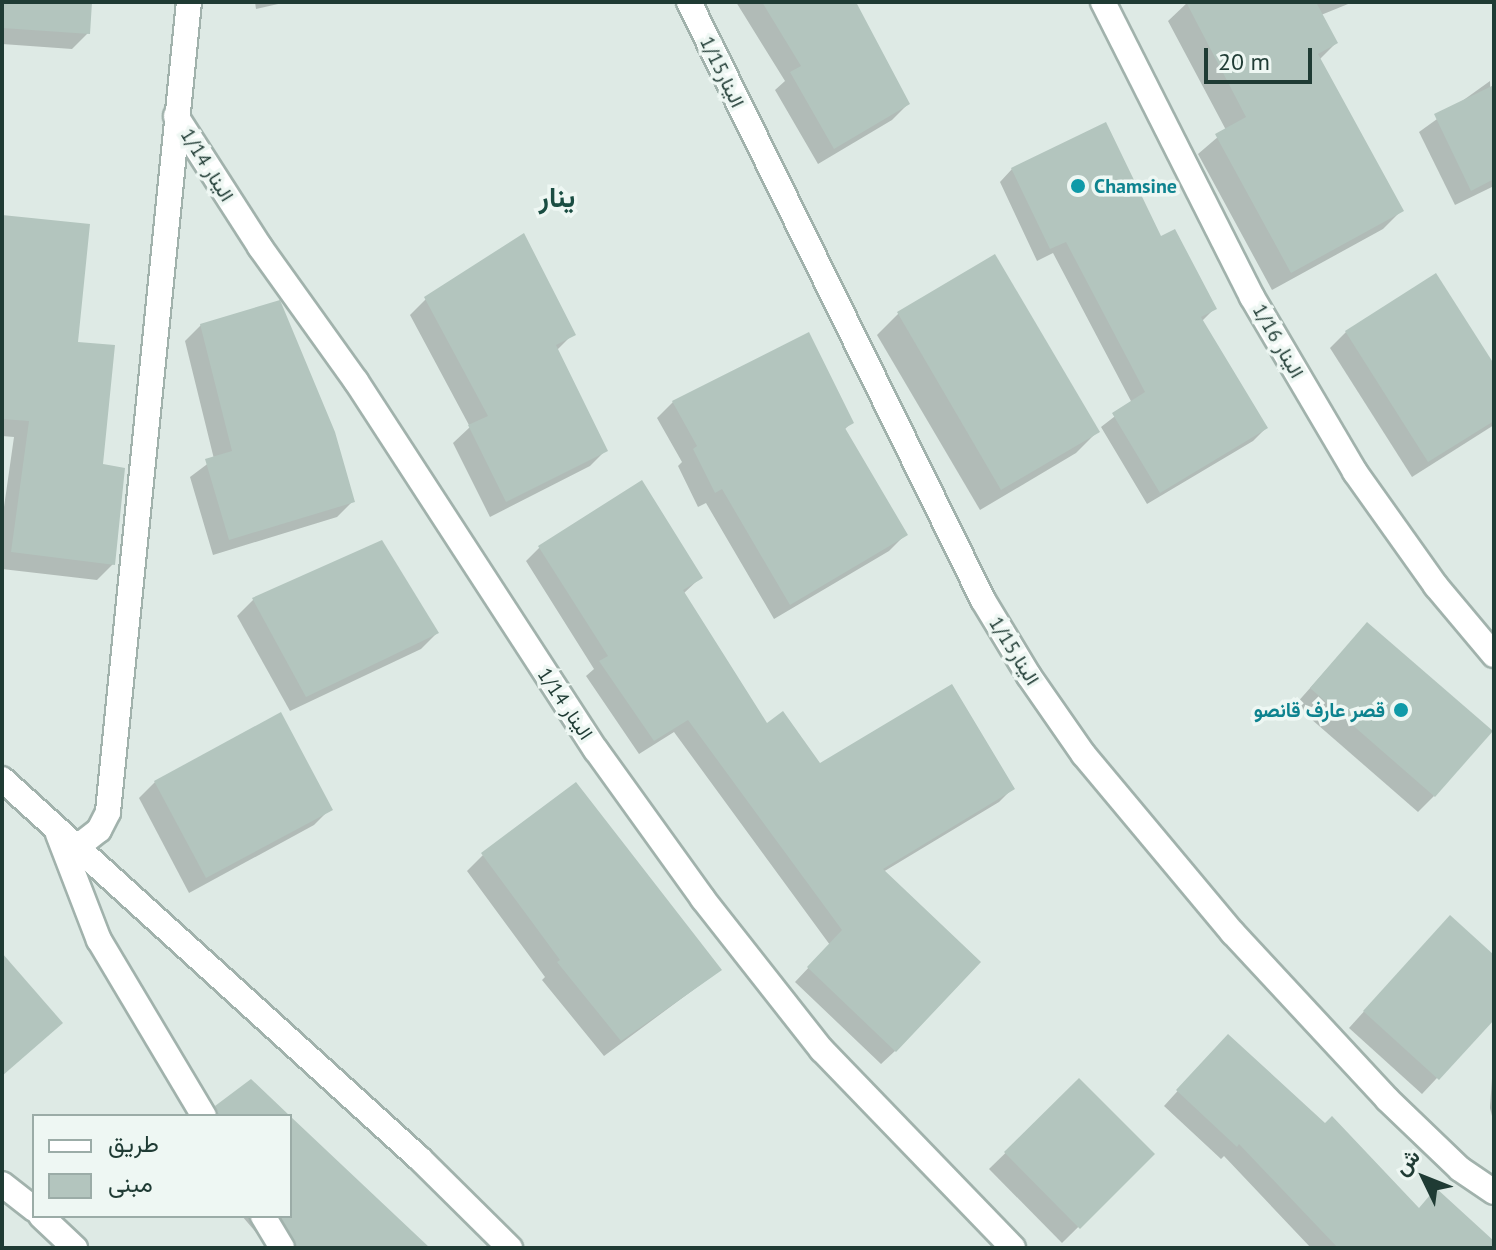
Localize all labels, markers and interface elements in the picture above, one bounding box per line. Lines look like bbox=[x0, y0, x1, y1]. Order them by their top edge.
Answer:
street label: الينار1/15 bbox=[695, 32, 749, 112]
scale bar bbox=[1208, 32, 1316, 82]
text: 20 m bbox=[1218, 46, 1270, 77]
street label: الينار 1/14 bbox=[175, 124, 239, 206]
place label: Chamsine bbox=[1094, 174, 1177, 198]
marker: Chamsine bbox=[1069, 177, 1087, 195]
district label: ينار bbox=[539, 180, 575, 214]
street label: الينار 1/16 bbox=[1247, 300, 1309, 382]
street label: الينار1/15 bbox=[984, 612, 1044, 690]
street label: الينار 1/14 bbox=[532, 663, 598, 745]
place label: قصر عارف قانصو bbox=[1254, 698, 1385, 722]
marker: قصر عارف قانصو bbox=[1392, 701, 1410, 719]
legend bbox=[32, 1114, 292, 1218]
text: طريق bbox=[108, 1128, 159, 1159]
north arrow bbox=[1384, 1138, 1464, 1218]
text: ش bbox=[1387, 1142, 1426, 1181]
text: مبنى bbox=[108, 1168, 153, 1199]

